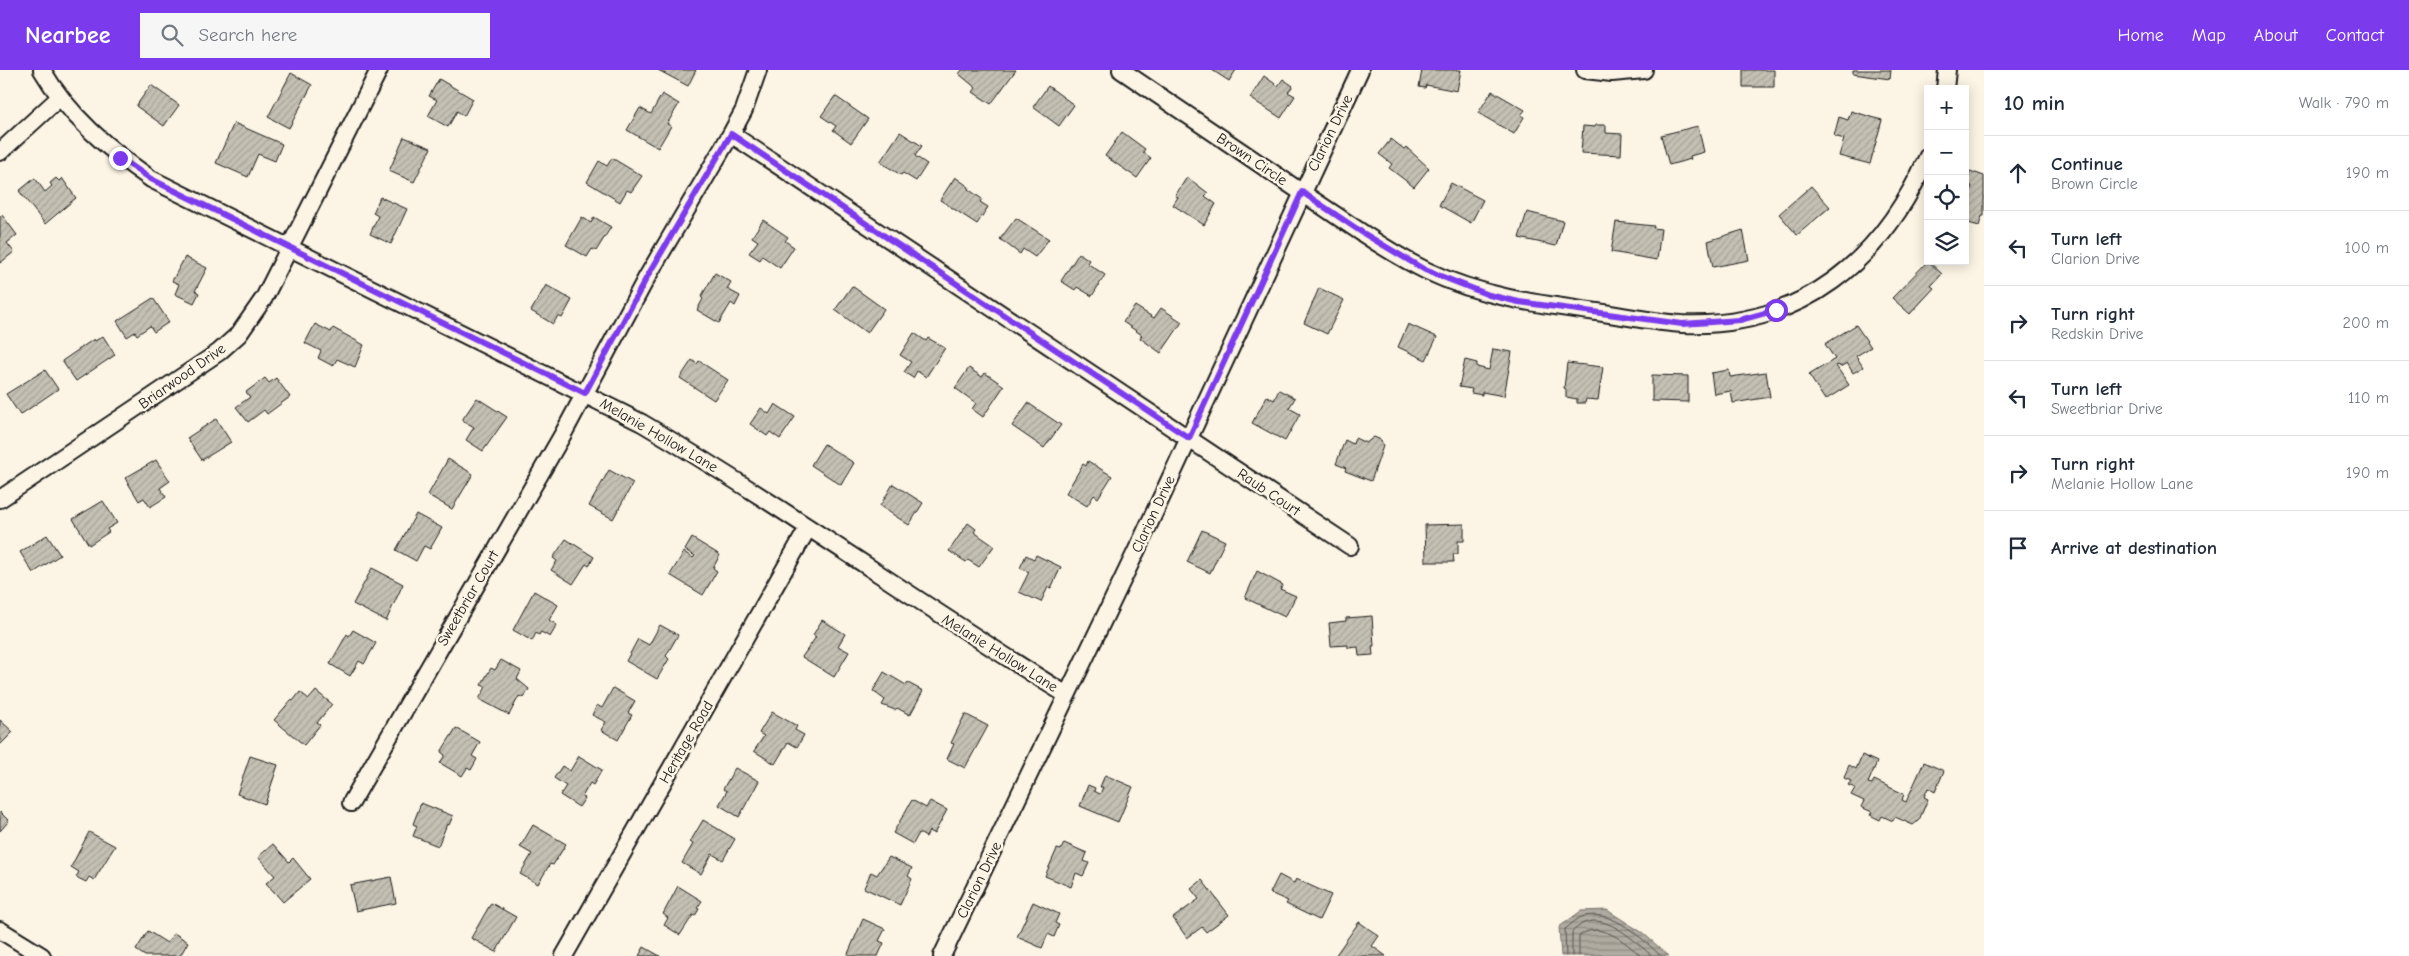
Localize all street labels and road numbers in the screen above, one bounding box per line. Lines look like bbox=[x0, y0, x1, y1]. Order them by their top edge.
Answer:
street label: Clarion Drive bbox=[1304, 91, 1357, 174]
street label: Brown Circle bbox=[1213, 129, 1291, 189]
street label: Briarwood Drive bbox=[135, 339, 229, 413]
street label: Melanie Hollow Lane bbox=[597, 394, 722, 476]
street label: Raub Court bbox=[1234, 464, 1305, 520]
street label: Clarion Drive bbox=[1127, 472, 1179, 555]
street label: Sweetbriar Court bbox=[433, 546, 503, 649]
street label: Melanie Hollow Lane bbox=[939, 610, 1062, 696]
street label: Heritage Road bbox=[655, 698, 717, 786]
street label: Clarion Drive bbox=[953, 838, 1006, 921]

